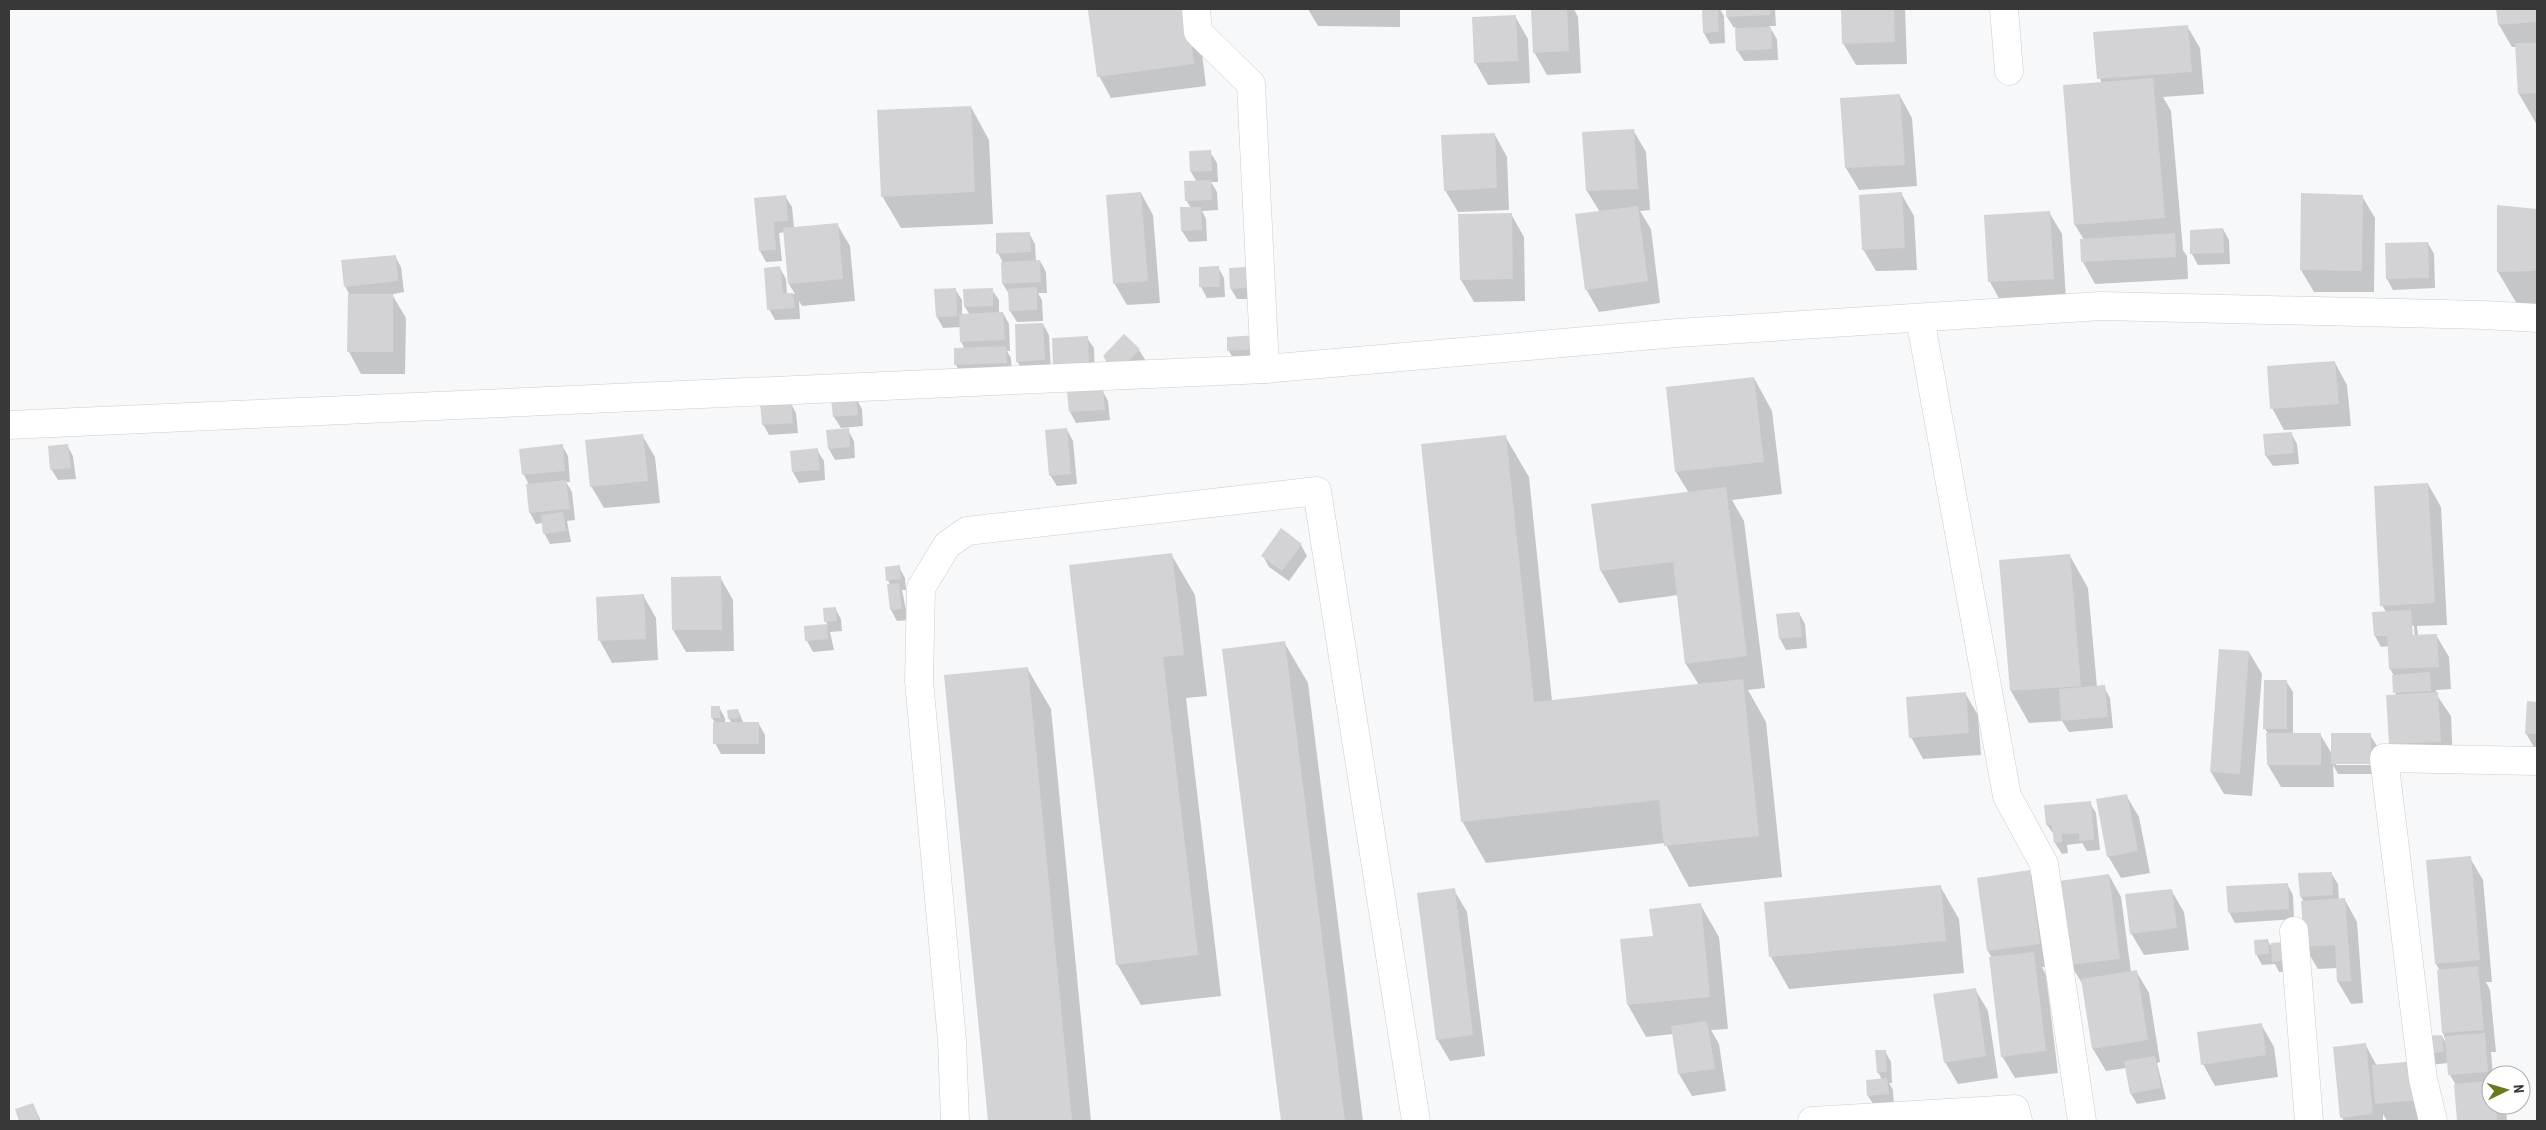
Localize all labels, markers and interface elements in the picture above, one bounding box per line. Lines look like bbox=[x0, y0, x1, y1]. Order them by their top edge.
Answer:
north arrow bbox=[2481, 1065, 2531, 1115]
text: N bbox=[2511, 1084, 2527, 1094]

